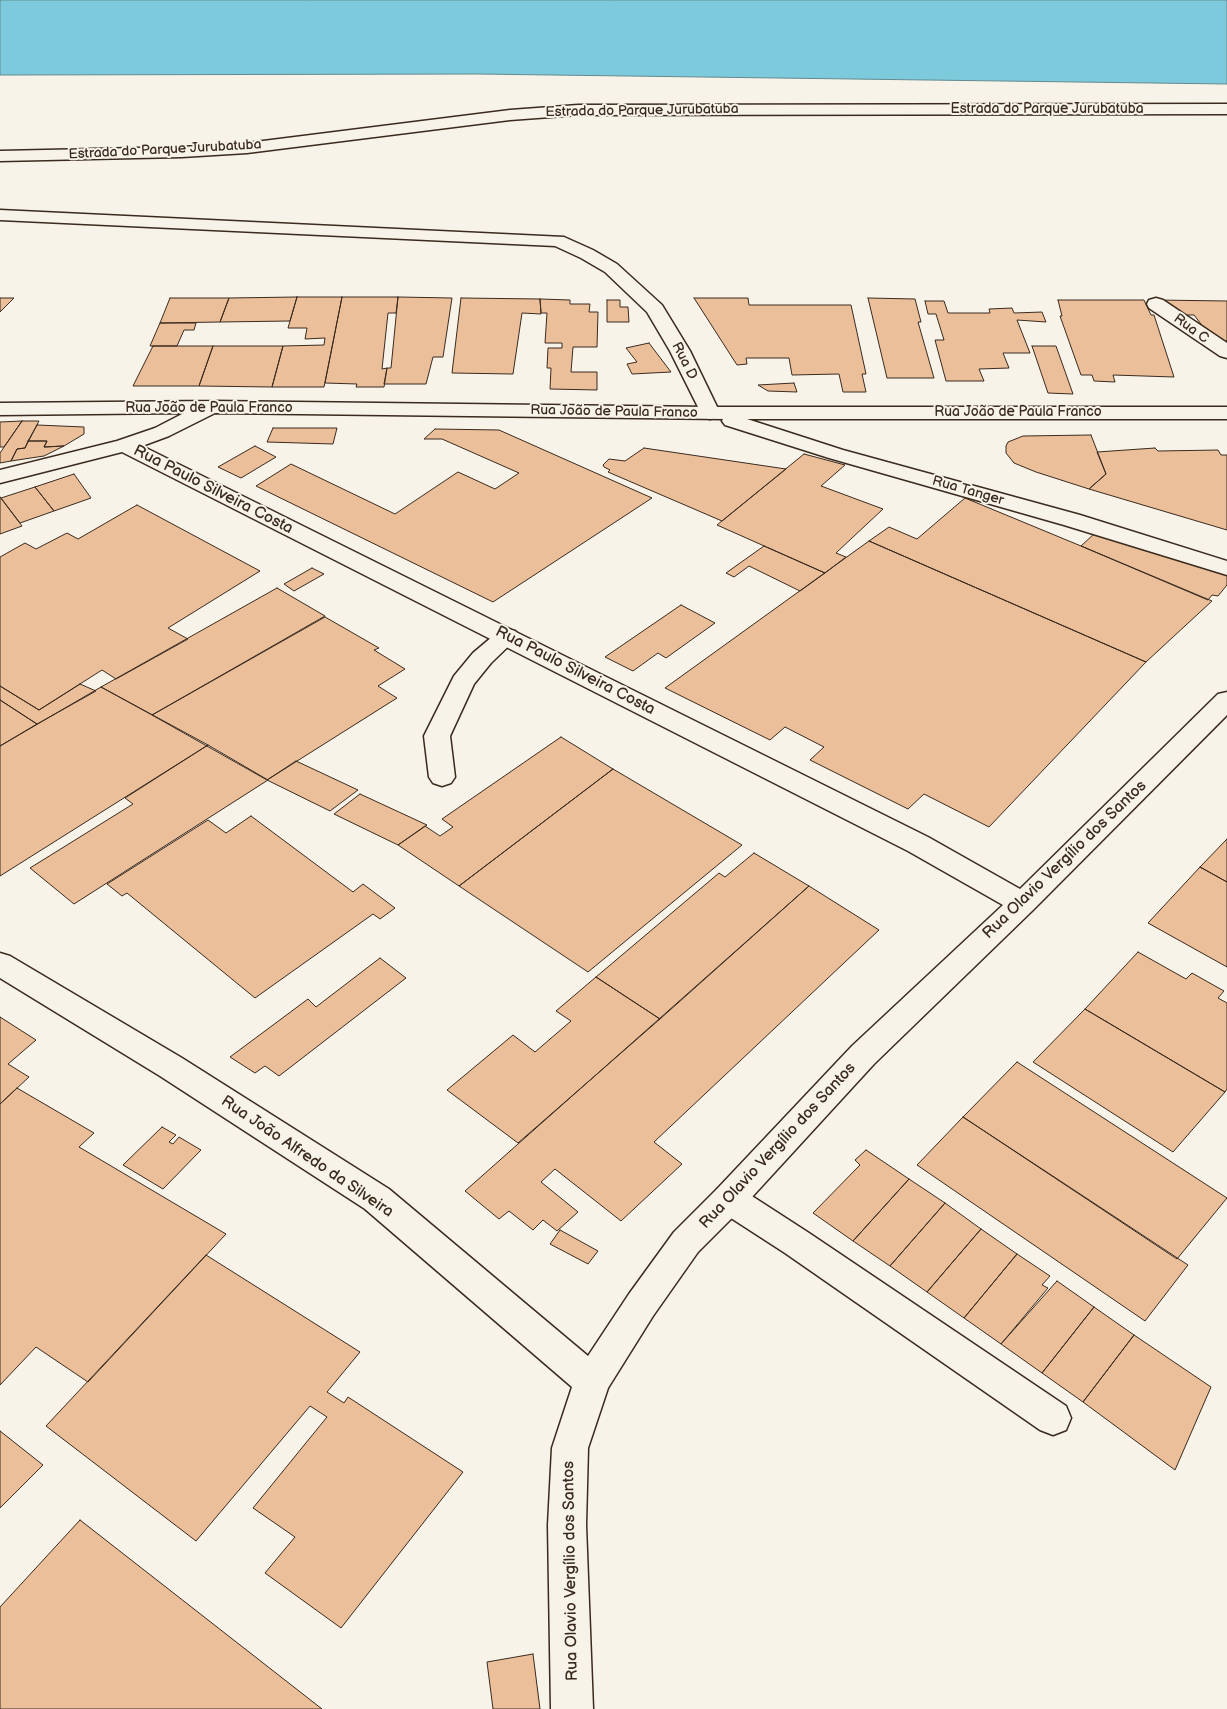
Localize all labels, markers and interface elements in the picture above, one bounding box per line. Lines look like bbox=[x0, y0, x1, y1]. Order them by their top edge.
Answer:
street label: Estrada do Parque Jurubatuba bbox=[545, 101, 739, 121]
street label: Estrada do Parque Jurubatuba bbox=[950, 101, 1144, 117]
street label: Estrada do Parque Jurubatuba bbox=[68, 137, 262, 163]
street label: Rua C bbox=[1170, 311, 1212, 347]
street label: Rua D bbox=[668, 340, 700, 382]
street label: Rua João de Paula Franco bbox=[125, 400, 293, 416]
street label: Rua João de Paula Franco bbox=[530, 402, 698, 422]
street label: Rua João de Paula Franco bbox=[934, 404, 1102, 420]
street label: Rua Paulo Silveira Costa bbox=[130, 441, 296, 539]
street label: Rua Tanger bbox=[930, 473, 1006, 509]
street label: Rua Paulo Silveira Costa bbox=[492, 622, 658, 720]
street label: Rua Olavio Vergílio dos Santos bbox=[979, 777, 1151, 943]
street label: Rua Olavio Vergílio dos Santos bbox=[696, 1059, 860, 1233]
street label: Rua João Alfredo da Silveira bbox=[217, 1092, 397, 1222]
street label: Rua Olavio Vergílio dos Santos bbox=[559, 1461, 583, 1681]

